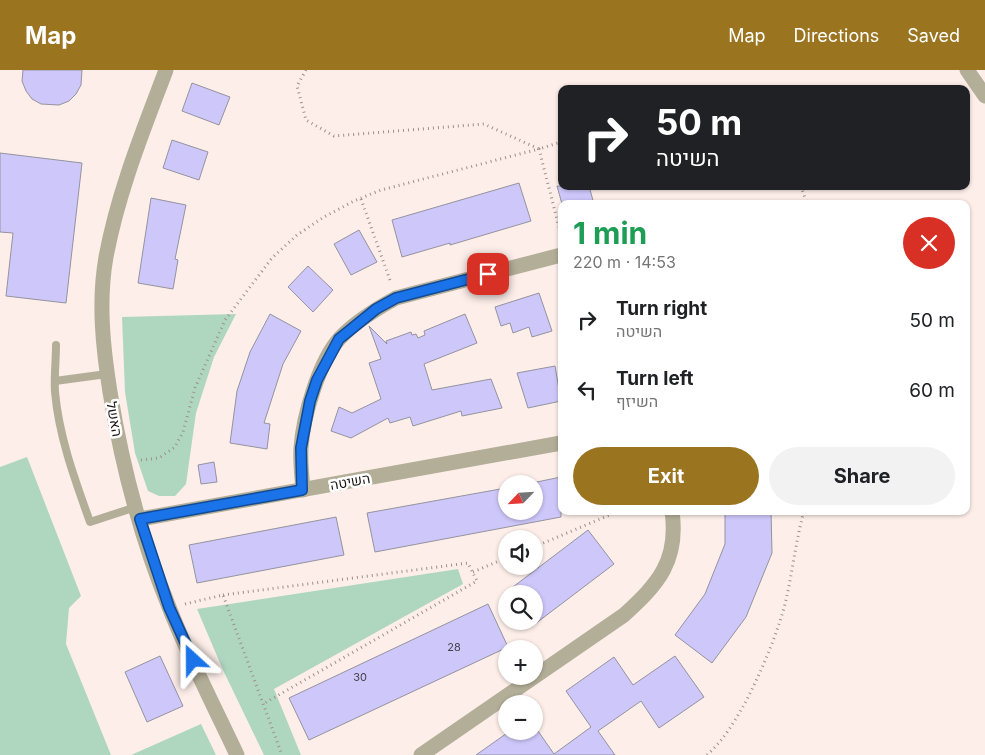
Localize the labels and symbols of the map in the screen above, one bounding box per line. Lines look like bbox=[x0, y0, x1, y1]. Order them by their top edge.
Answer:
pin bbox=[467, 253, 509, 295]
street label: האשל bbox=[104, 400, 126, 438]
street label: השיטה bbox=[329, 469, 371, 493]
north arrow bbox=[498, 475, 542, 520]
position arrow bbox=[166, 633, 218, 685]
house number: 28 bbox=[447, 640, 461, 654]
house number: 30 bbox=[353, 670, 367, 684]

